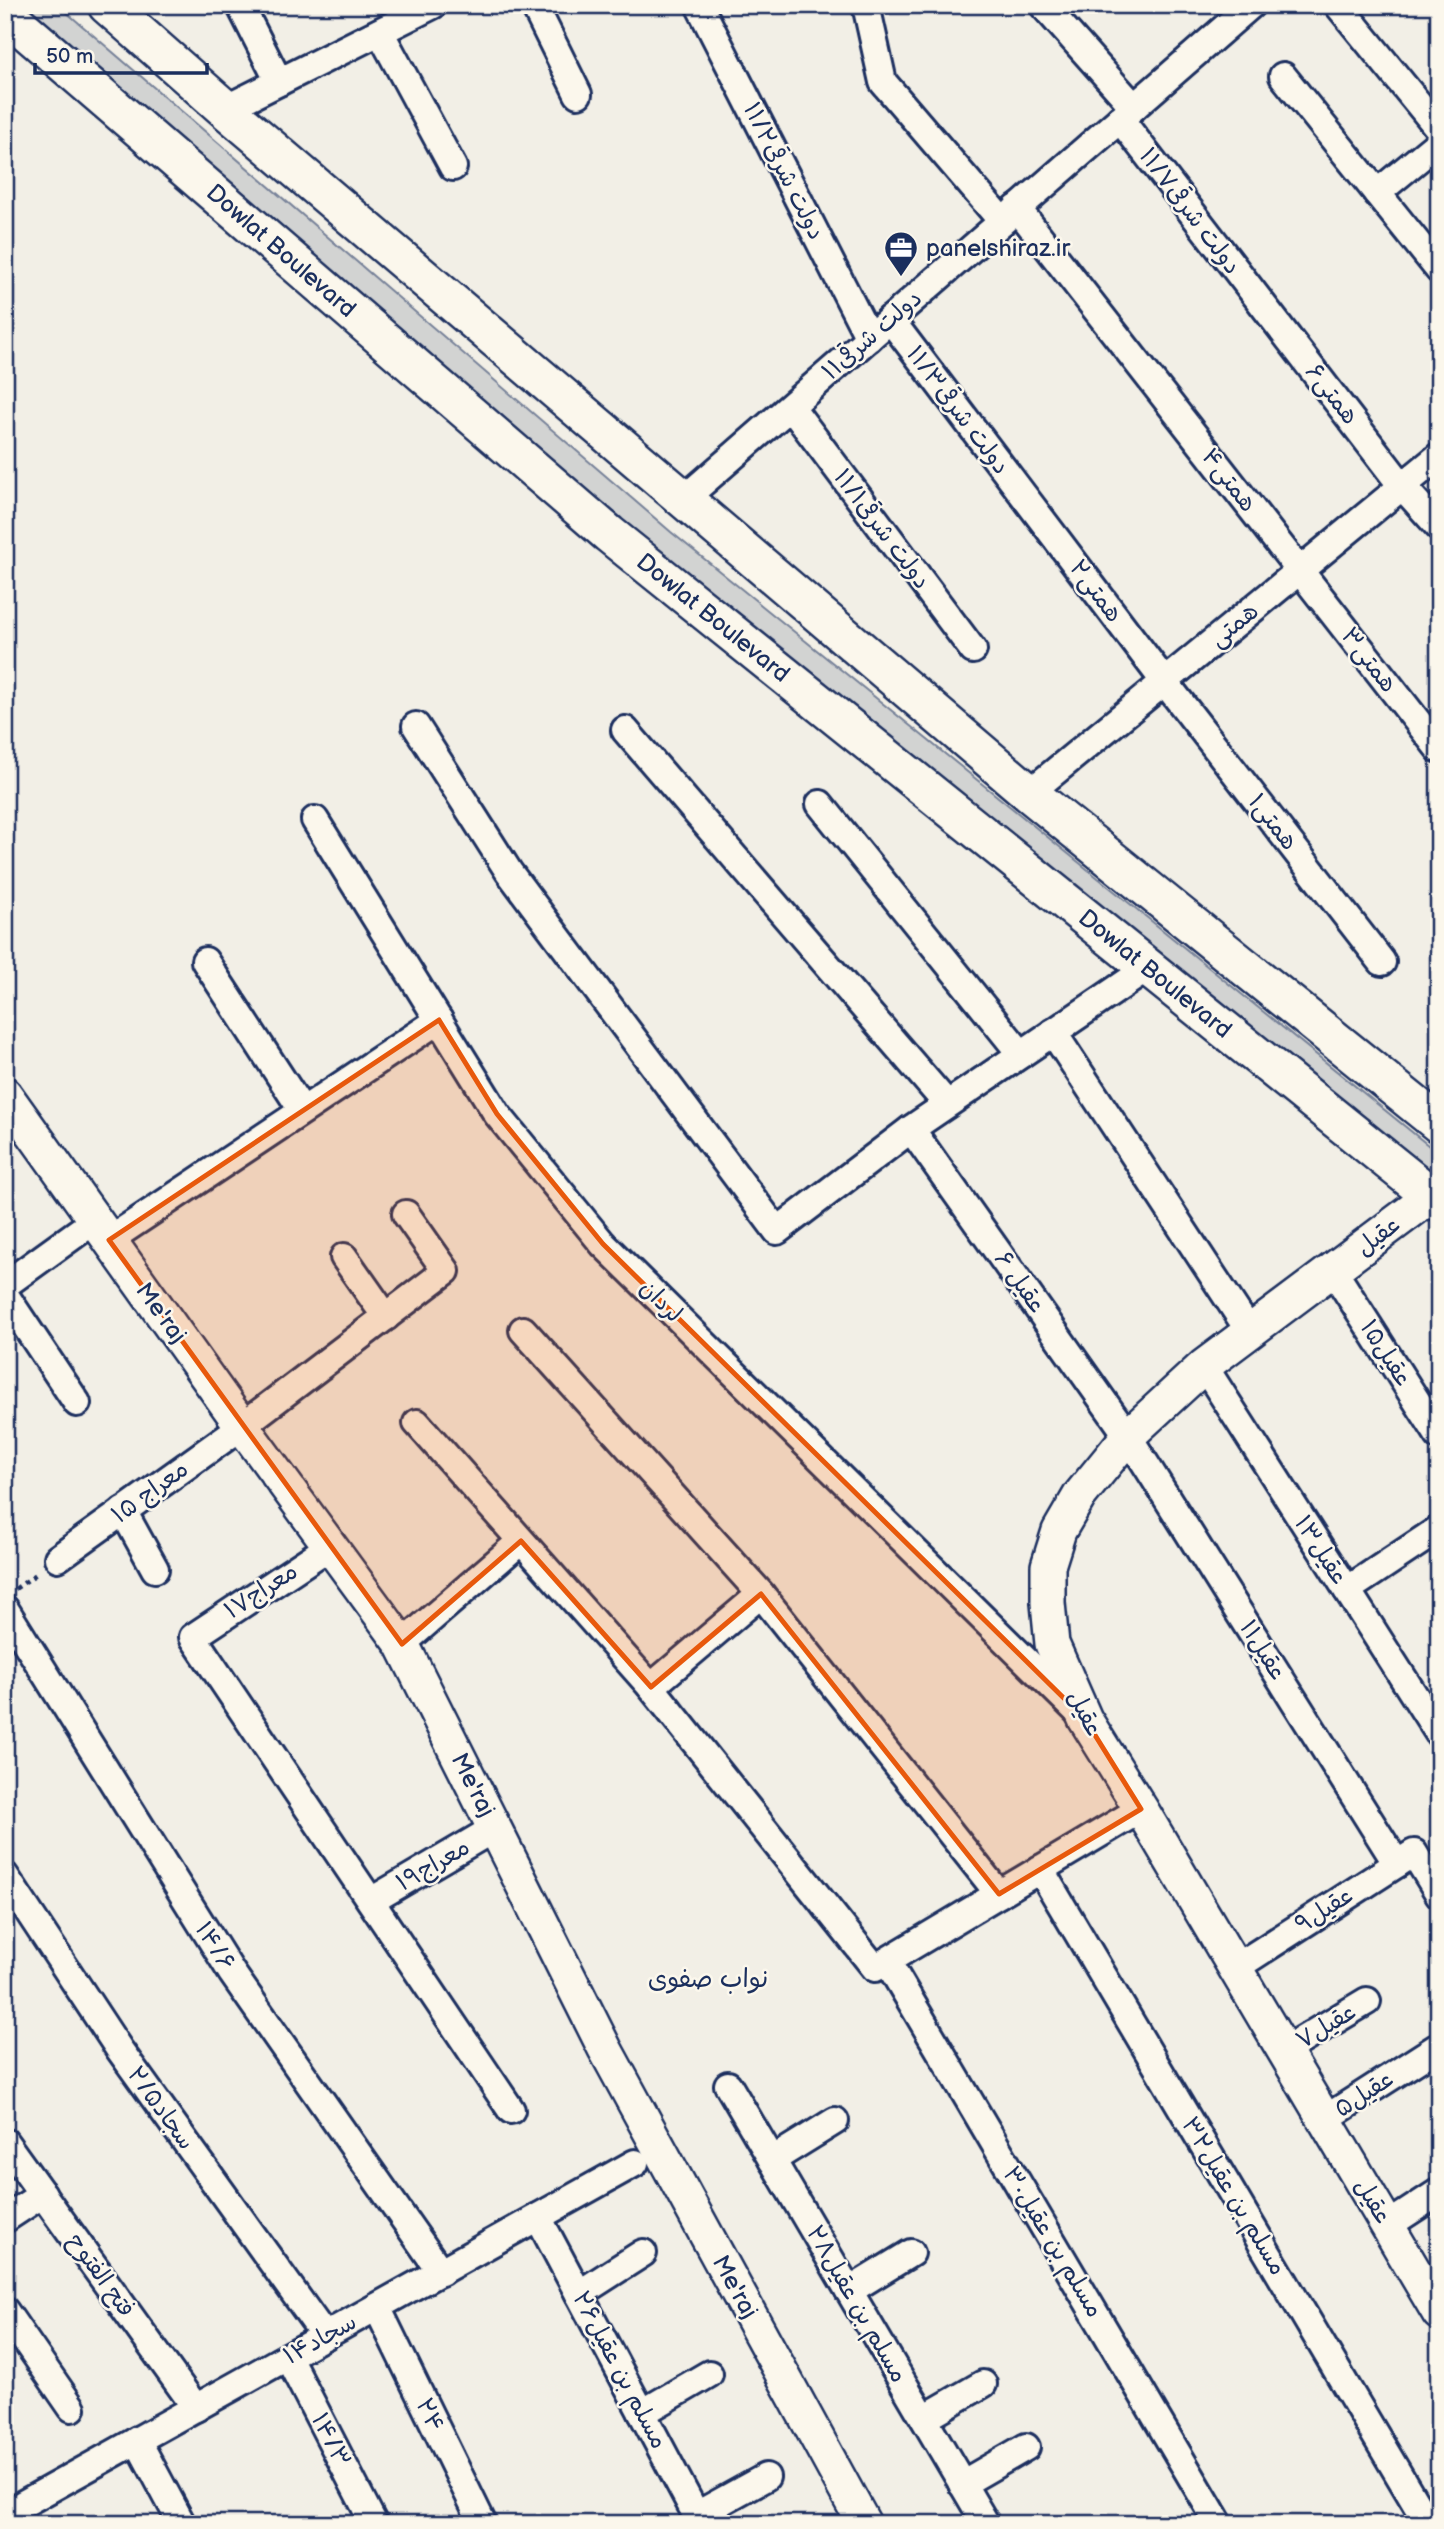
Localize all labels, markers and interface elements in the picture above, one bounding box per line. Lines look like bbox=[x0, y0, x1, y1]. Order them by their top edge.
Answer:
scale bar bbox=[35, 32, 206, 76]
text: 50 m bbox=[46, 44, 93, 69]
street label: ۱۱/۲دولت شرقی bbox=[737, 97, 832, 244]
street label: ۱۱/۷دولت شرقی bbox=[1133, 141, 1248, 280]
street label: Dowlat Boulevard bbox=[200, 178, 362, 324]
office icon: panelshiraz.ir bbox=[882, 229, 920, 278]
place label: panelshiraz.ir bbox=[926, 234, 1070, 263]
street label: ۱۱دولت شرقی bbox=[815, 283, 928, 386]
street label: ۱۱/۳دولت شرقی bbox=[900, 339, 1017, 480]
street label: ۶همتی bbox=[1299, 358, 1365, 430]
street label: ۴همتی bbox=[1195, 442, 1263, 518]
street label: ۱۱/۱دولت شرقی bbox=[827, 463, 937, 595]
street label: Dowlat Boulevard bbox=[631, 547, 795, 689]
street label: ۲همتی bbox=[1063, 554, 1129, 628]
street label: همتی bbox=[1204, 597, 1264, 653]
street label: ۳همتی bbox=[1335, 622, 1403, 698]
street label: ۱همتی bbox=[1242, 788, 1304, 856]
street label: Dowlat Boulevard bbox=[1073, 903, 1237, 1045]
street label: عقیل bbox=[1350, 1210, 1406, 1262]
street label: عقیل ۶ bbox=[988, 1245, 1052, 1319]
street label: لردان bbox=[633, 1273, 689, 1329]
street label: Me'raj bbox=[129, 1277, 193, 1349]
street label: عقیل۱۵ bbox=[1354, 1314, 1418, 1392]
street label: معراج ۱۵ bbox=[106, 1454, 195, 1530]
street label: عقیل۱۳ bbox=[1288, 1510, 1354, 1590]
street label: معراج۱۷ bbox=[219, 1557, 304, 1626]
street label: عقیل۱۱ bbox=[1233, 1615, 1293, 1685]
street label: عقیل bbox=[1061, 1685, 1109, 1741]
street label: Me'raj bbox=[445, 1748, 501, 1822]
street label: معراج۱۹ bbox=[391, 1832, 475, 1898]
street label: عقیل۹ bbox=[1290, 1881, 1358, 1939]
street label: ۱۴/۶ bbox=[189, 1916, 241, 1976]
district label: نواب صفوی bbox=[648, 1964, 768, 1995]
street label: عقیل۷ bbox=[1291, 1997, 1361, 2055]
street label: ۲/۵سجاد bbox=[121, 2061, 201, 2155]
street label: عقیل۵ bbox=[1329, 2064, 1399, 2124]
street label: مسلم بن عقیل۳۲ bbox=[1173, 2112, 1293, 2282]
street label: مسلم بن عقیل۳۰ bbox=[994, 2161, 1110, 2324]
street label: عقیل bbox=[1348, 2173, 1398, 2229]
street label: مسلم بن عقیل۲۸ bbox=[798, 2220, 914, 2389]
street label: فتح الفتوح bbox=[60, 2227, 141, 2323]
street label: Me'raj bbox=[706, 2250, 764, 2324]
street label: مسلم بن عقیل۲۶ bbox=[564, 2286, 674, 2455]
street label: ۱۴سجاد bbox=[278, 2307, 362, 2371]
street label: ۲۴ bbox=[409, 2393, 451, 2437]
street label: ۱۴/۳ bbox=[305, 2408, 357, 2472]

